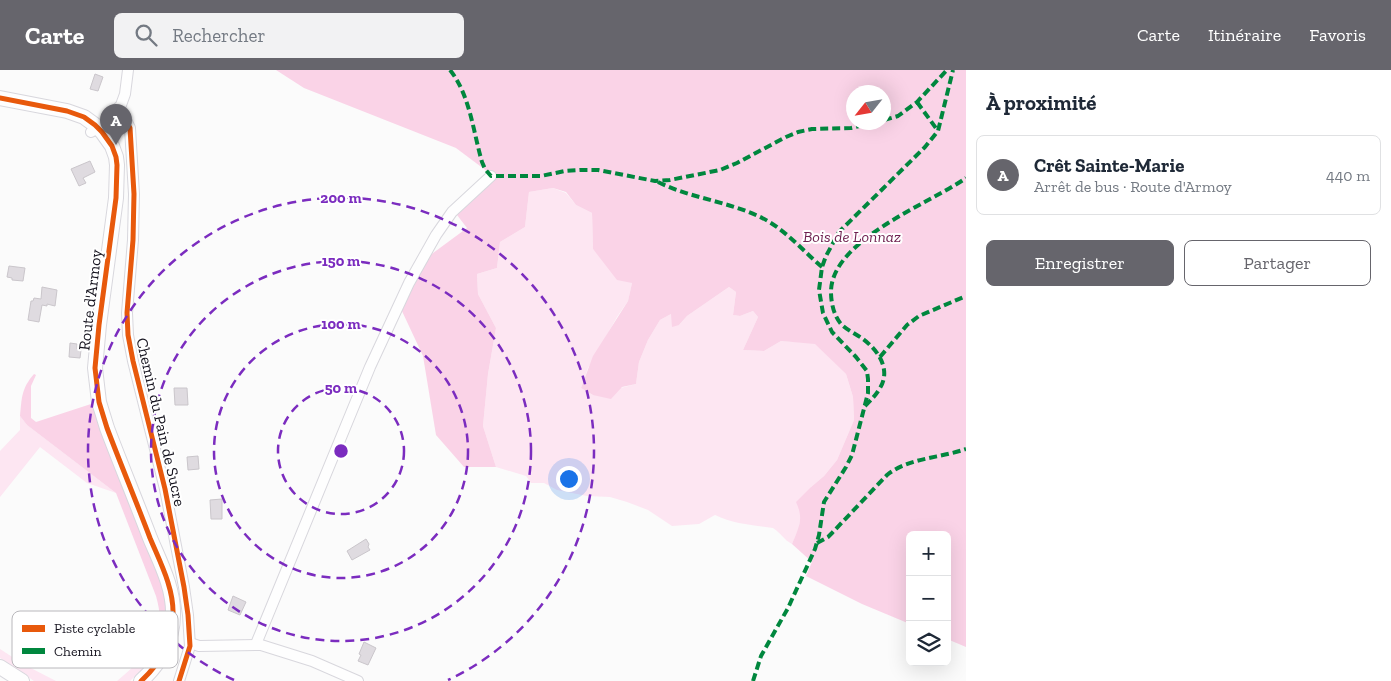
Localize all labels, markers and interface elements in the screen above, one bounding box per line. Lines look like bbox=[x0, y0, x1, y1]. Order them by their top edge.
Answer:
search box bbox=[114, 13, 464, 58]
text: Carte bbox=[25, 21, 84, 50]
icon: search bbox=[132, 21, 160, 49]
text: Rechercher bbox=[172, 24, 265, 47]
text: Carte bbox=[1137, 24, 1180, 46]
text: Itinéraire bbox=[1208, 24, 1281, 46]
text: Favoris bbox=[1309, 24, 1366, 46]
north arrow bbox=[846, 85, 891, 130]
text: À proximité bbox=[986, 90, 1096, 115]
pin: A bbox=[100, 104, 132, 145]
text: Crêt Sainte-Marie bbox=[1034, 154, 1184, 177]
text: A bbox=[998, 166, 1009, 185]
text: 440 m bbox=[1326, 166, 1370, 185]
text: Arrêt de bus · Route d'Armoy bbox=[1034, 177, 1232, 196]
text: 200 m bbox=[320, 189, 362, 207]
park label: Bois de Lonnaz bbox=[803, 227, 901, 246]
button: Enregistrer bbox=[986, 240, 1174, 286]
button: Partager bbox=[1184, 240, 1371, 286]
street label: Route d'Armoy bbox=[74, 248, 106, 352]
text: 150 m bbox=[322, 252, 360, 270]
text: 100 m bbox=[321, 315, 361, 333]
street label: Chemin du Pain de Sucre bbox=[132, 336, 190, 508]
text: 50 m bbox=[325, 379, 357, 397]
centre of rings bbox=[332, 442, 350, 460]
your location bbox=[556, 466, 582, 492]
map controls bbox=[906, 531, 951, 666]
button: + bbox=[906, 531, 951, 576]
button: − bbox=[906, 576, 951, 621]
legend bbox=[12, 611, 178, 668]
text: Piste cyclable bbox=[54, 620, 136, 637]
button: layers bbox=[906, 621, 951, 666]
text: Chemin bbox=[54, 643, 102, 660]

